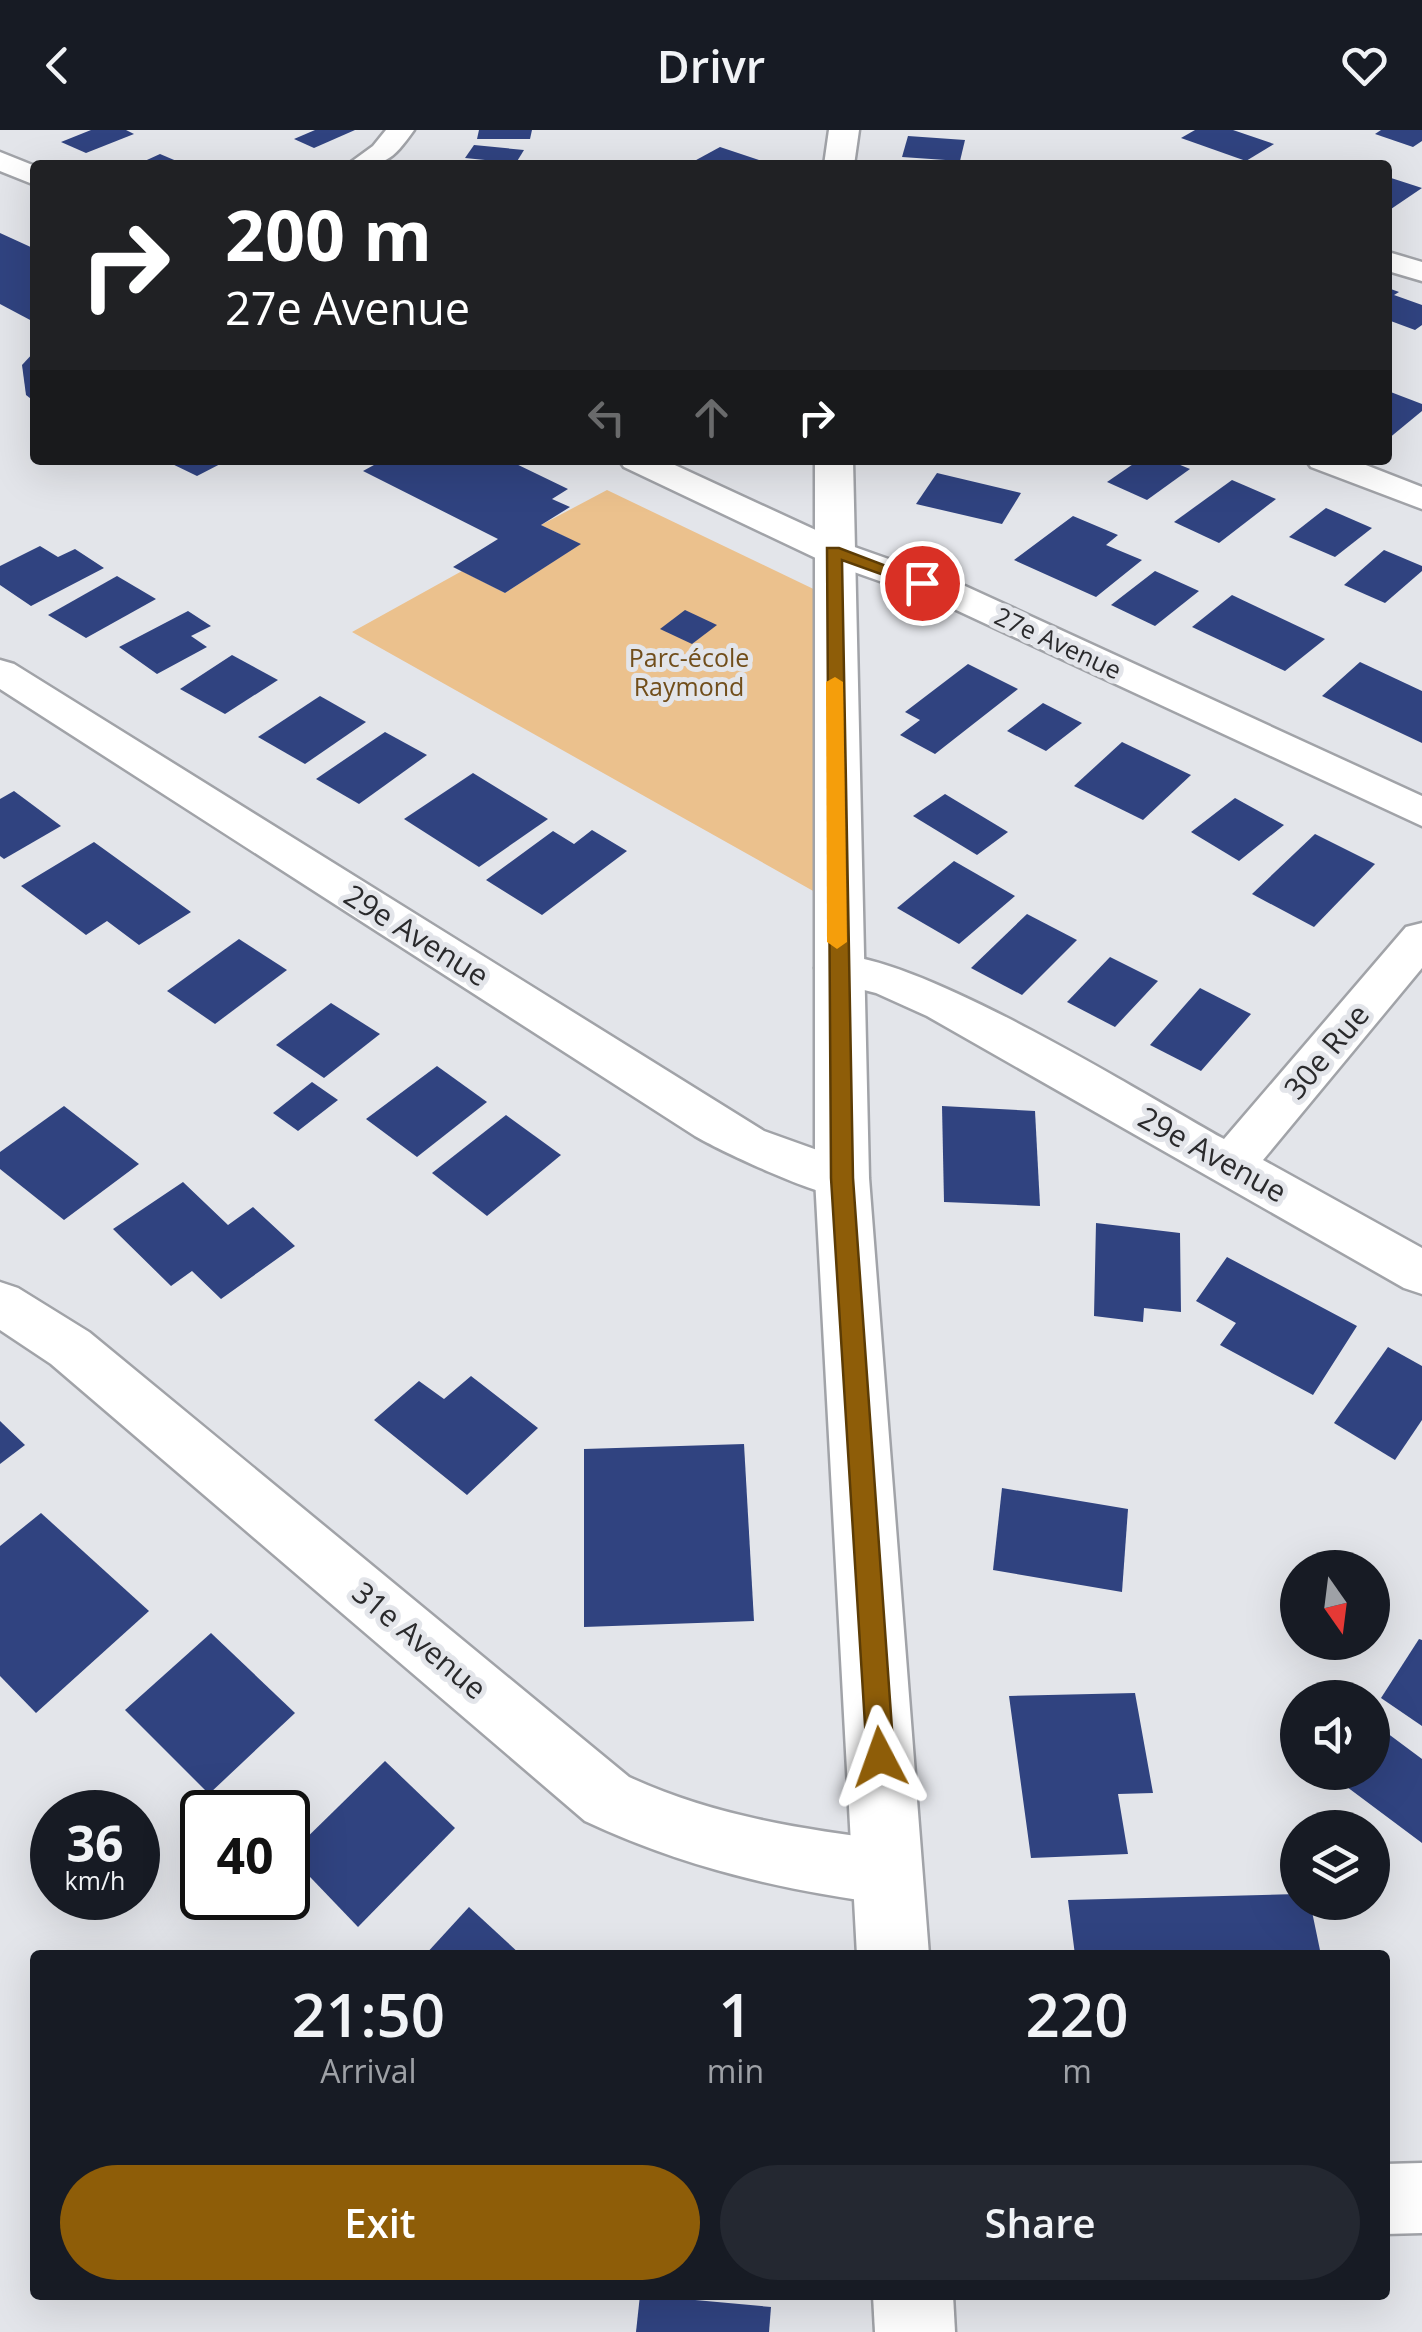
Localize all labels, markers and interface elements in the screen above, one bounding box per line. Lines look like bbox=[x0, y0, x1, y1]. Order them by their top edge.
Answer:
text: Drivr bbox=[657, 35, 765, 96]
icon: back bbox=[30, 38, 85, 93]
icon: heart bbox=[1337, 38, 1392, 93]
text: 200 m bbox=[225, 186, 432, 282]
icon: right bbox=[60, 200, 190, 330]
text: 27e Avenue bbox=[225, 277, 470, 338]
icon: left bbox=[579, 390, 634, 445]
icon: ahead bbox=[684, 390, 739, 445]
icon: right bbox=[789, 390, 844, 445]
pin bbox=[880, 541, 965, 626]
icon: arrive bbox=[895, 556, 950, 611]
street label: 27e Avenue bbox=[990, 598, 1127, 686]
park label: Parc-école Raymond bbox=[629, 640, 749, 703]
street label: 29e Avenue bbox=[337, 874, 497, 995]
street label: 30e Rue bbox=[1274, 995, 1378, 1107]
street label: 29e Avenue bbox=[1131, 1096, 1294, 1211]
north arrow bbox=[1280, 1550, 1390, 1660]
map controls bbox=[1280, 1550, 1390, 1920]
street label: 31e Avenue bbox=[344, 1572, 496, 1708]
button: sound bbox=[1280, 1680, 1390, 1790]
position arrow bbox=[828, 1705, 932, 1809]
speed limit sign: 40 bbox=[180, 1790, 310, 1920]
text: 36 bbox=[66, 1809, 124, 1877]
button: layers bbox=[1280, 1810, 1390, 1920]
text: km/h bbox=[65, 1863, 125, 1897]
text: 21:50 bbox=[292, 1973, 445, 2055]
text: 1 bbox=[718, 1973, 753, 2055]
text: 220 bbox=[1026, 1973, 1128, 2055]
text: Arrival bbox=[320, 2049, 417, 2092]
text: min bbox=[707, 2049, 764, 2092]
text: m bbox=[1062, 2049, 1092, 2092]
button: Exit bbox=[60, 2165, 700, 2280]
button: Share bbox=[720, 2165, 1360, 2280]

